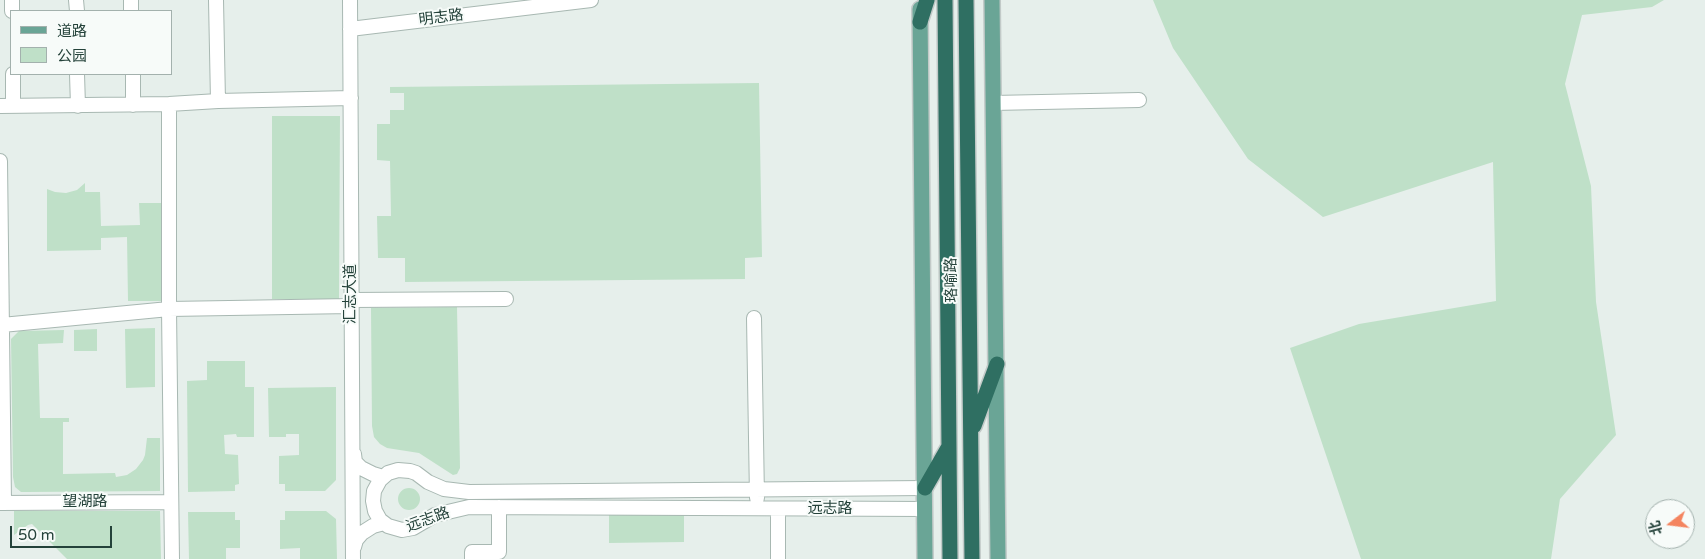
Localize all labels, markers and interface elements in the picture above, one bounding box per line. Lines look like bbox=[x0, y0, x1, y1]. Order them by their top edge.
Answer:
street label: 明志路 bbox=[418, 6, 464, 30]
legend bbox=[10, 10, 172, 75]
text: 道路 bbox=[57, 22, 87, 40]
text: 公园 bbox=[57, 47, 87, 65]
street label: 珞喻路 bbox=[943, 257, 961, 303]
street label: 汇志大道 bbox=[342, 264, 360, 324]
street label: 望湖路 bbox=[63, 493, 107, 511]
north arrow bbox=[1645, 499, 1695, 549]
street label: 远志路 bbox=[808, 500, 852, 518]
street label: 远志路 bbox=[404, 504, 452, 536]
scale bar bbox=[12, 516, 115, 548]
text: 北 bbox=[1646, 519, 1666, 537]
text: 50 m bbox=[18, 526, 55, 544]

